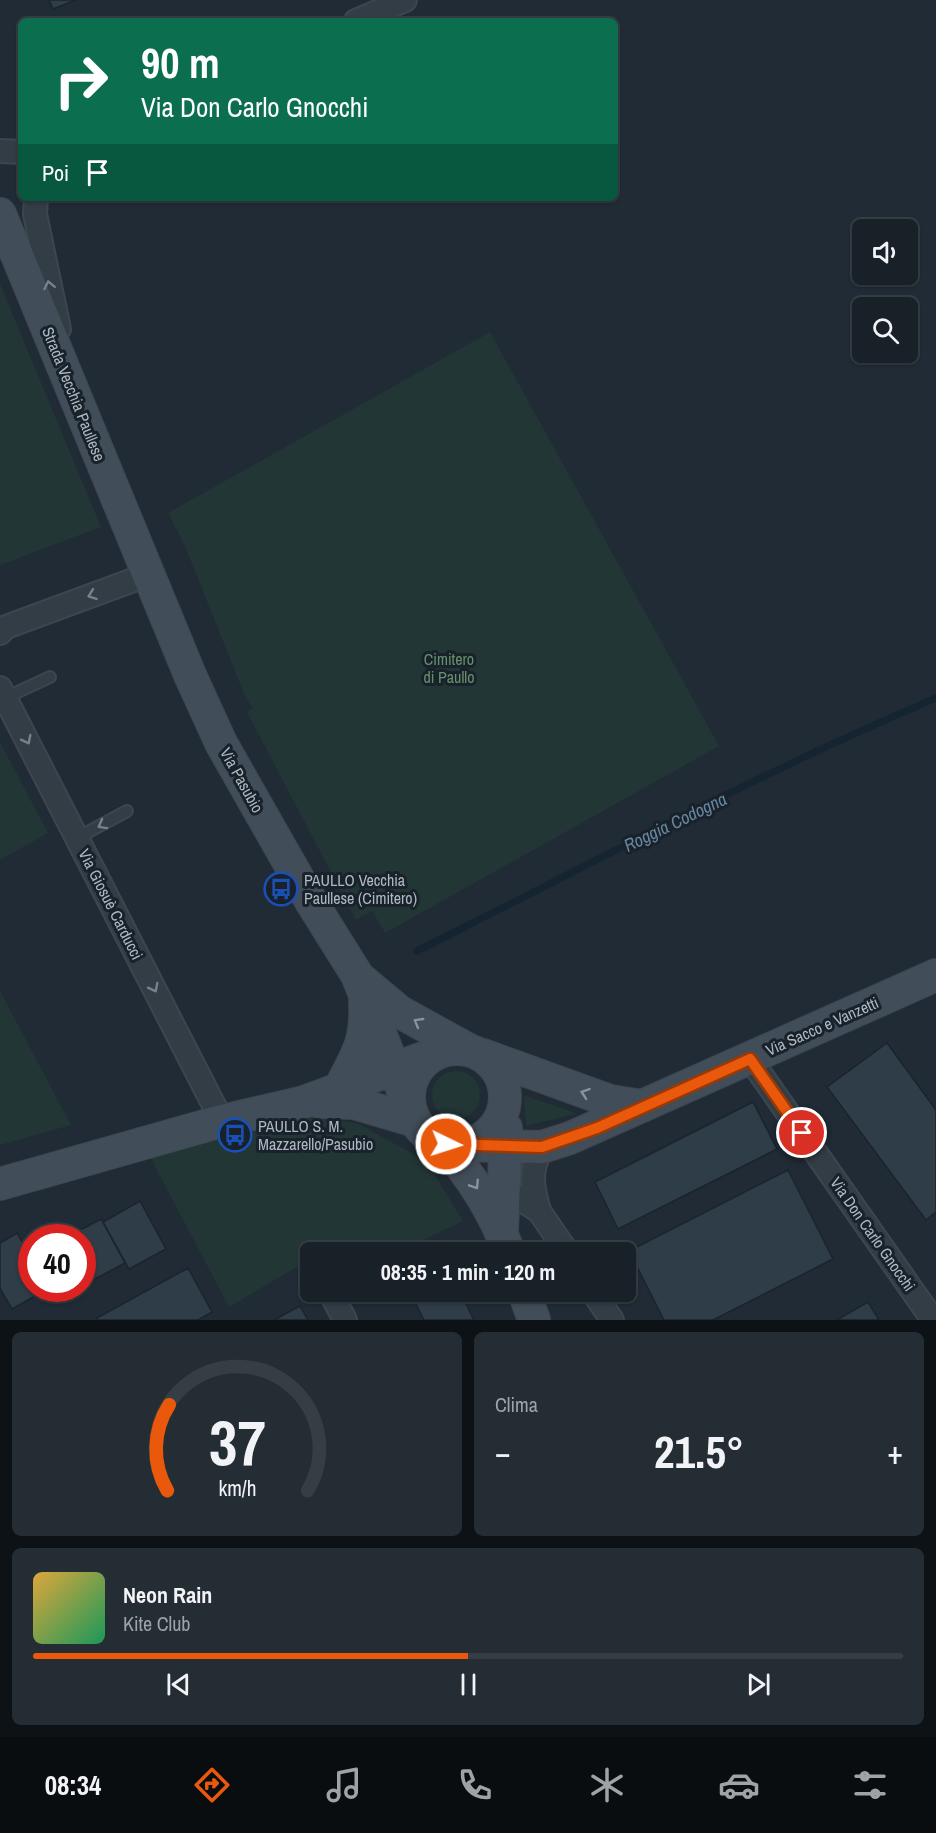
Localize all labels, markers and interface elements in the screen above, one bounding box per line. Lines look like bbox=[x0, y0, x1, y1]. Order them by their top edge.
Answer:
text: 90 m bbox=[141, 35, 220, 91]
icon: right bbox=[42, 42, 120, 120]
text: Via Don Carlo Gnocchi bbox=[141, 89, 368, 125]
icon: arrive bbox=[81, 156, 114, 189]
text: Poi bbox=[42, 158, 69, 188]
map controls bbox=[852, 219, 918, 363]
button: sound bbox=[852, 219, 918, 285]
one-way arrow bbox=[43, 281, 56, 291]
button: search bbox=[852, 297, 918, 363]
street label: Strada Vecchia Paullese bbox=[37, 324, 111, 464]
one-way arrow bbox=[87, 588, 98, 600]
park label: Cimitero di Paullo bbox=[423, 648, 475, 688]
one-way arrow bbox=[19, 733, 31, 744]
street label: Via Pasubio bbox=[215, 744, 269, 816]
water label: Roggia Codogna bbox=[619, 786, 731, 858]
one-way arrow bbox=[98, 818, 108, 829]
street label: Via Giosuè Carducci bbox=[74, 845, 148, 963]
place label: PAULLO Vecchia Paullese (Cimitero) bbox=[304, 869, 417, 909]
bus stop icon: PAULLO Vecchia Paullese (Cimitero) bbox=[263, 871, 299, 907]
one-way arrow bbox=[147, 982, 158, 992]
street label: Via Sacco e Vanzetti bbox=[762, 991, 882, 1061]
one-way arrow bbox=[414, 1018, 425, 1030]
one-way arrow bbox=[580, 1087, 591, 1100]
pin bbox=[776, 1107, 827, 1158]
position arrow bbox=[414, 1112, 478, 1176]
place label: PAULLO S. M. Mazzarello/Pasubio bbox=[258, 1115, 373, 1155]
icon: arrive bbox=[785, 1116, 818, 1149]
bus stop icon: PAULLO S. M. Mazzarello/Pasubio bbox=[217, 1117, 253, 1153]
street label: Via Don Carlo Gnocchi bbox=[825, 1173, 921, 1295]
one-way arrow bbox=[467, 1179, 479, 1189]
speed limit sign: 40 bbox=[18, 1224, 96, 1302]
text: 08:35 · 1 min · 120 m bbox=[381, 1257, 555, 1287]
text: Clima bbox=[495, 1391, 538, 1418]
text: 37 bbox=[209, 1400, 265, 1484]
text: 21.5° bbox=[654, 1421, 744, 1482]
text: − bbox=[495, 1430, 511, 1474]
text: + bbox=[887, 1430, 903, 1474]
text: km/h bbox=[218, 1474, 256, 1503]
text: Neon Rain bbox=[123, 1580, 212, 1610]
text: Kite Club bbox=[123, 1610, 190, 1637]
icon: previous bbox=[162, 1668, 195, 1701]
icon: pause bbox=[452, 1668, 485, 1701]
icon: next bbox=[742, 1668, 775, 1701]
icon: directions bbox=[191, 1764, 233, 1806]
icon: music bbox=[323, 1764, 365, 1806]
icon: phone bbox=[454, 1764, 496, 1806]
icon: climate bbox=[586, 1764, 628, 1806]
icon: car bbox=[718, 1764, 760, 1806]
icon: filters bbox=[849, 1764, 891, 1806]
text: 08:34 bbox=[45, 1767, 101, 1803]

